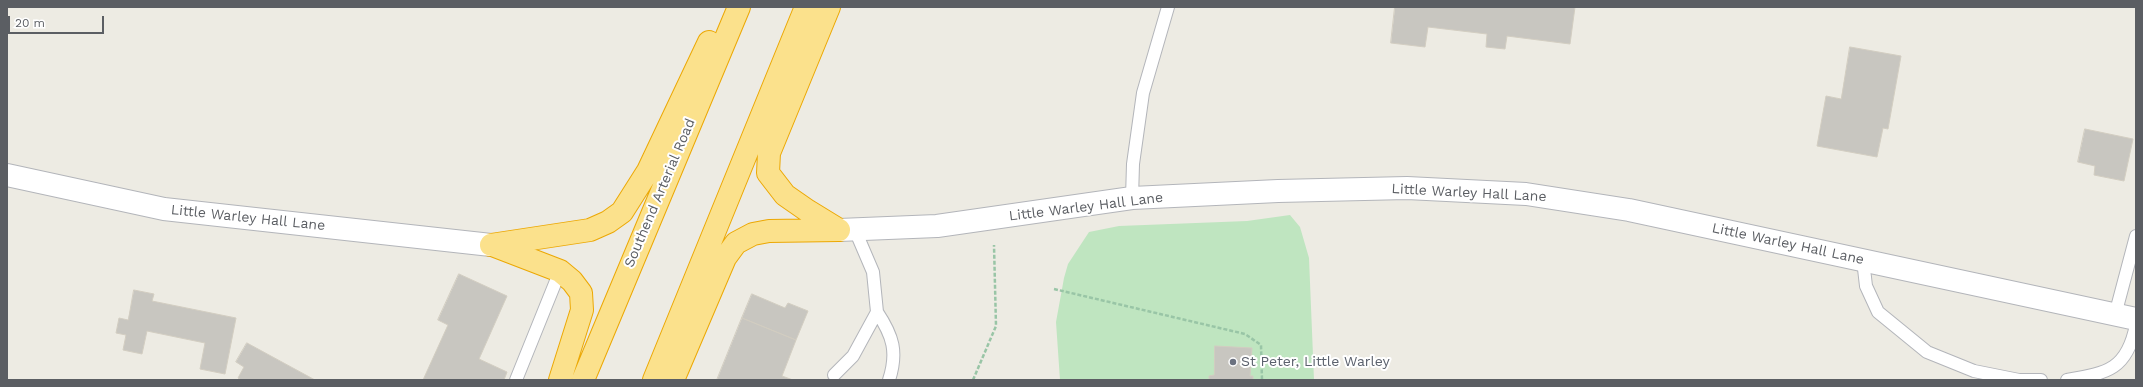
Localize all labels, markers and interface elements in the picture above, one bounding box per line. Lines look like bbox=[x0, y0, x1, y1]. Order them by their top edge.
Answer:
scale bar bbox=[10, 8, 106, 34]
text: 20 m bbox=[15, 16, 45, 30]
street label: Southend Arterial Road bbox=[621, 116, 699, 270]
street label: Little Warley Hall Lane bbox=[1391, 181, 1547, 205]
street label: Little Warley Hall Lane bbox=[1008, 189, 1164, 225]
street label: Little Warley Hall Lane bbox=[170, 202, 326, 234]
street label: Little Warley Hall Lane bbox=[1710, 220, 1866, 268]
place label: St Peter, Little Warley bbox=[1241, 354, 1390, 370]
marker: St Peter, Little Warley bbox=[1228, 357, 1238, 367]

